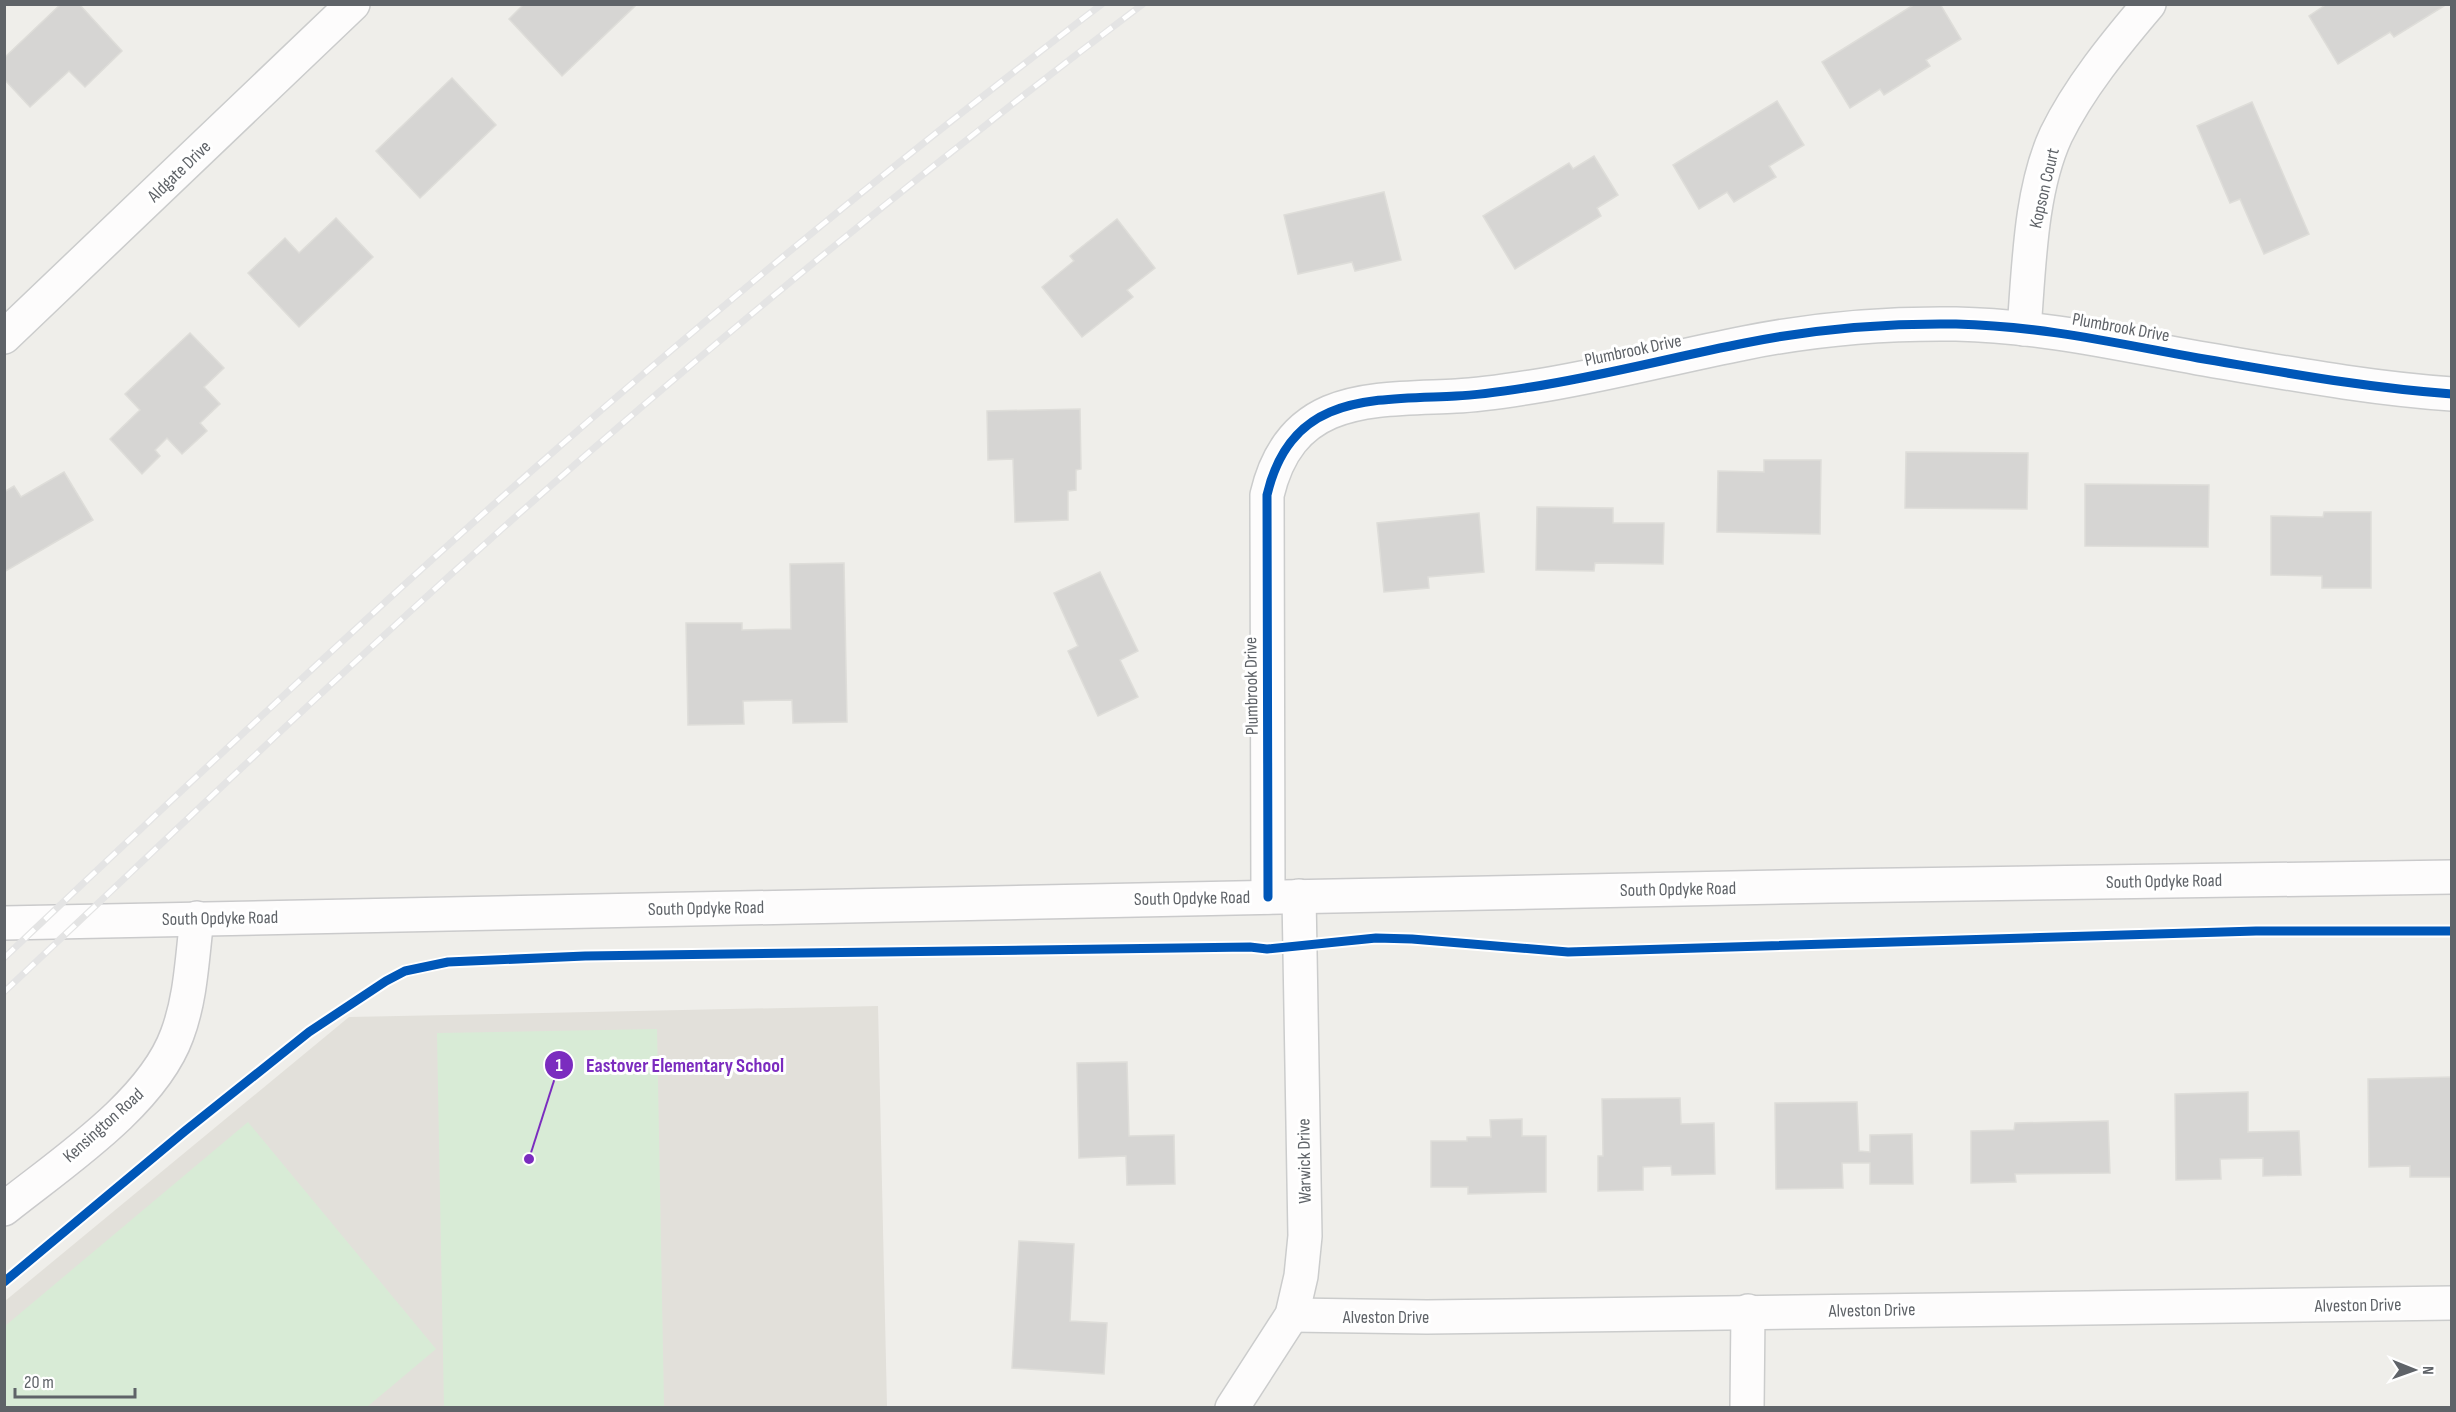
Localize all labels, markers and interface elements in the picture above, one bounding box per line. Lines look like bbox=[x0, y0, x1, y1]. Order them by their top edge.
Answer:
street label: Aldgate Drive bbox=[143, 136, 215, 207]
street label: Kopson Court bbox=[2025, 145, 2064, 230]
street label: Plumbrook Drive bbox=[2071, 309, 2171, 346]
street label: Plumbrook Drive bbox=[1583, 330, 1683, 371]
street label: Plumbrook Drive bbox=[1240, 637, 1263, 735]
street label: South Opdyke Road bbox=[2106, 870, 2222, 893]
street label: South Opdyke Road bbox=[1620, 878, 1736, 901]
street label: South Opdyke Road bbox=[1134, 887, 1250, 910]
street label: South Opdyke Road bbox=[648, 897, 764, 920]
street label: South Opdyke Road bbox=[162, 907, 278, 930]
callout: Eastover Elementary School bbox=[544, 1046, 796, 1084]
text: Eastover Elementary School bbox=[586, 1054, 784, 1078]
text: 1 bbox=[555, 1055, 563, 1076]
street label: Kensington Road bbox=[59, 1084, 148, 1167]
street label: Warwick Drive bbox=[1293, 1118, 1316, 1204]
street label: Alveston Drive bbox=[2314, 1294, 2401, 1317]
street label: Alveston Drive bbox=[1828, 1299, 1915, 1322]
street label: Alveston Drive bbox=[1342, 1307, 1429, 1328]
north arrow bbox=[2384, 1340, 2444, 1400]
scale bar bbox=[15, 1361, 135, 1399]
text: N bbox=[2418, 1366, 2437, 1375]
text: 20 m bbox=[24, 1372, 54, 1393]

